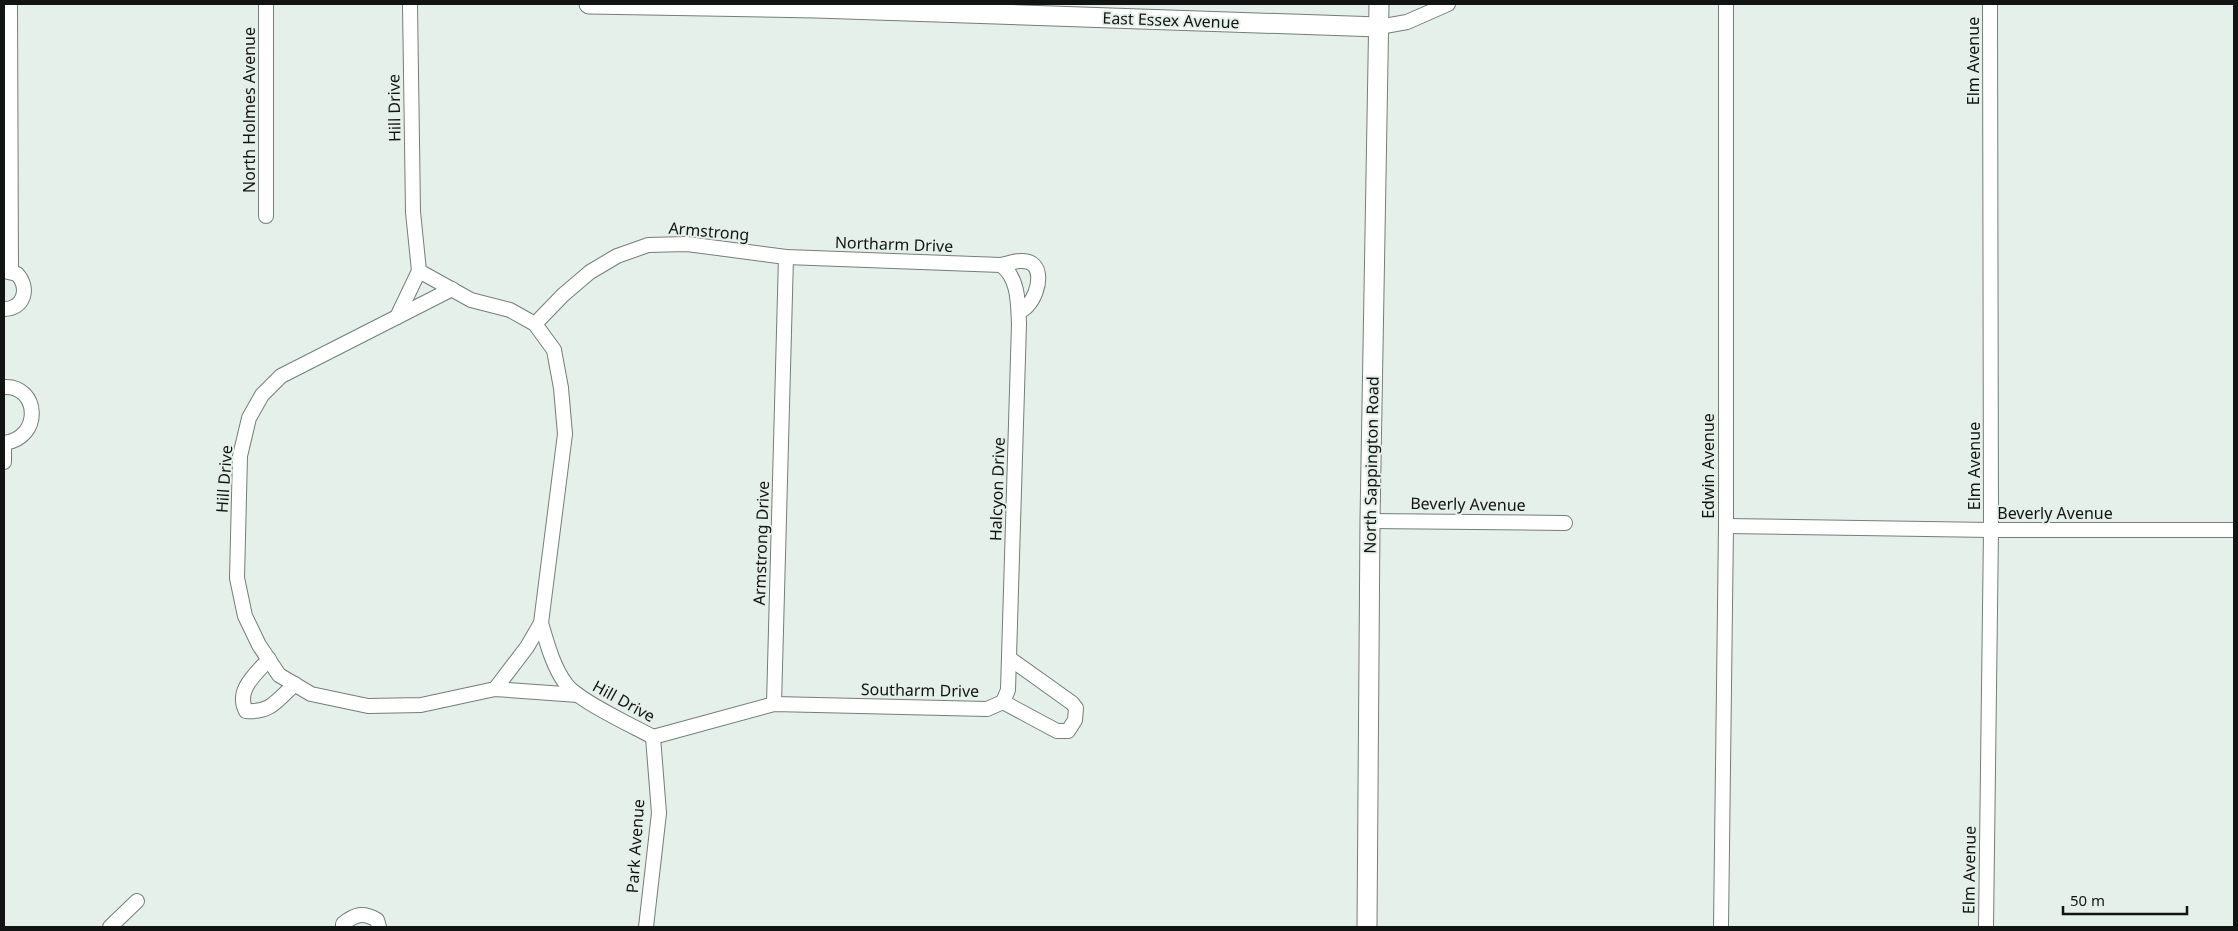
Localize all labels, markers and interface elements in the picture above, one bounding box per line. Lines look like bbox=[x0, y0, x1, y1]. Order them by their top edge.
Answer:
street label: East Essex Avenue bbox=[1102, 7, 1240, 33]
street label: Elm Avenue bbox=[1962, 17, 1984, 105]
street label: North Holmes Avenue bbox=[238, 27, 260, 193]
street label: Hill Drive bbox=[382, 74, 406, 142]
street label: Armstrong bbox=[668, 217, 750, 245]
street label: Northarm Drive bbox=[834, 231, 954, 257]
street label: North Sappington Road bbox=[1358, 376, 1384, 554]
street label: Edwin Avenue bbox=[1697, 413, 1719, 519]
street label: Elm Avenue bbox=[1963, 422, 1985, 510]
street label: Halcyon Drive bbox=[984, 437, 1010, 541]
street label: Hill Drive bbox=[211, 444, 237, 514]
street label: Armstrong Drive bbox=[748, 480, 774, 606]
street label: Beverly Avenue bbox=[1410, 492, 1526, 516]
street label: Beverly Avenue bbox=[1997, 502, 2113, 524]
street label: Hill Drive bbox=[589, 675, 659, 727]
street label: Southarm Drive bbox=[861, 678, 979, 702]
street label: Park Avenue bbox=[621, 798, 649, 894]
street label: Elm Avenue bbox=[1957, 826, 1981, 914]
scale bar bbox=[2063, 884, 2187, 916]
text: 50 m bbox=[2070, 890, 2105, 910]

